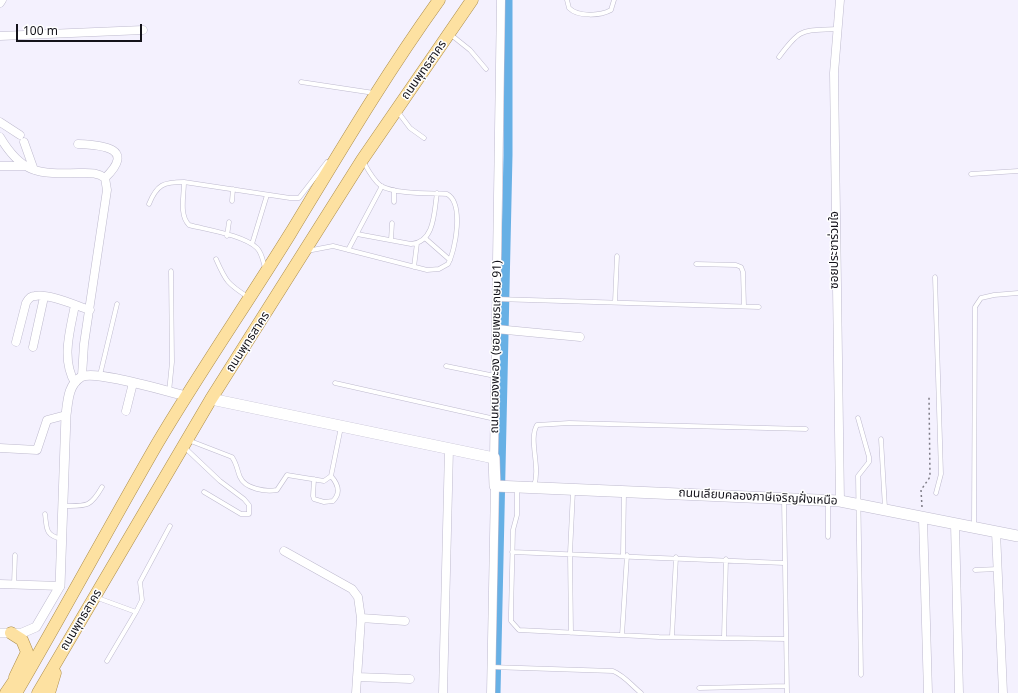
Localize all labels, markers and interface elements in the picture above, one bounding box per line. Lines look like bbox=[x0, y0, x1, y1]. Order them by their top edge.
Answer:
scale bar bbox=[18, 16, 144, 42]
text: 100 m bbox=[23, 22, 58, 39]
street label: ถนนพุทธสาคร bbox=[398, 38, 450, 102]
street label: ซอยประชาร่วมใจ bbox=[828, 211, 842, 289]
street label: ถนนหนองพะอง (ซอยเพชรเกษม 91) bbox=[487, 260, 505, 434]
street label: ถนนพุทธสาคร bbox=[223, 309, 273, 375]
street label: ถนนเลียบคลองภาษีเจริญฝั่งเหนือ bbox=[678, 486, 838, 508]
street label: ถนนพุทธสาคร bbox=[57, 587, 105, 653]

